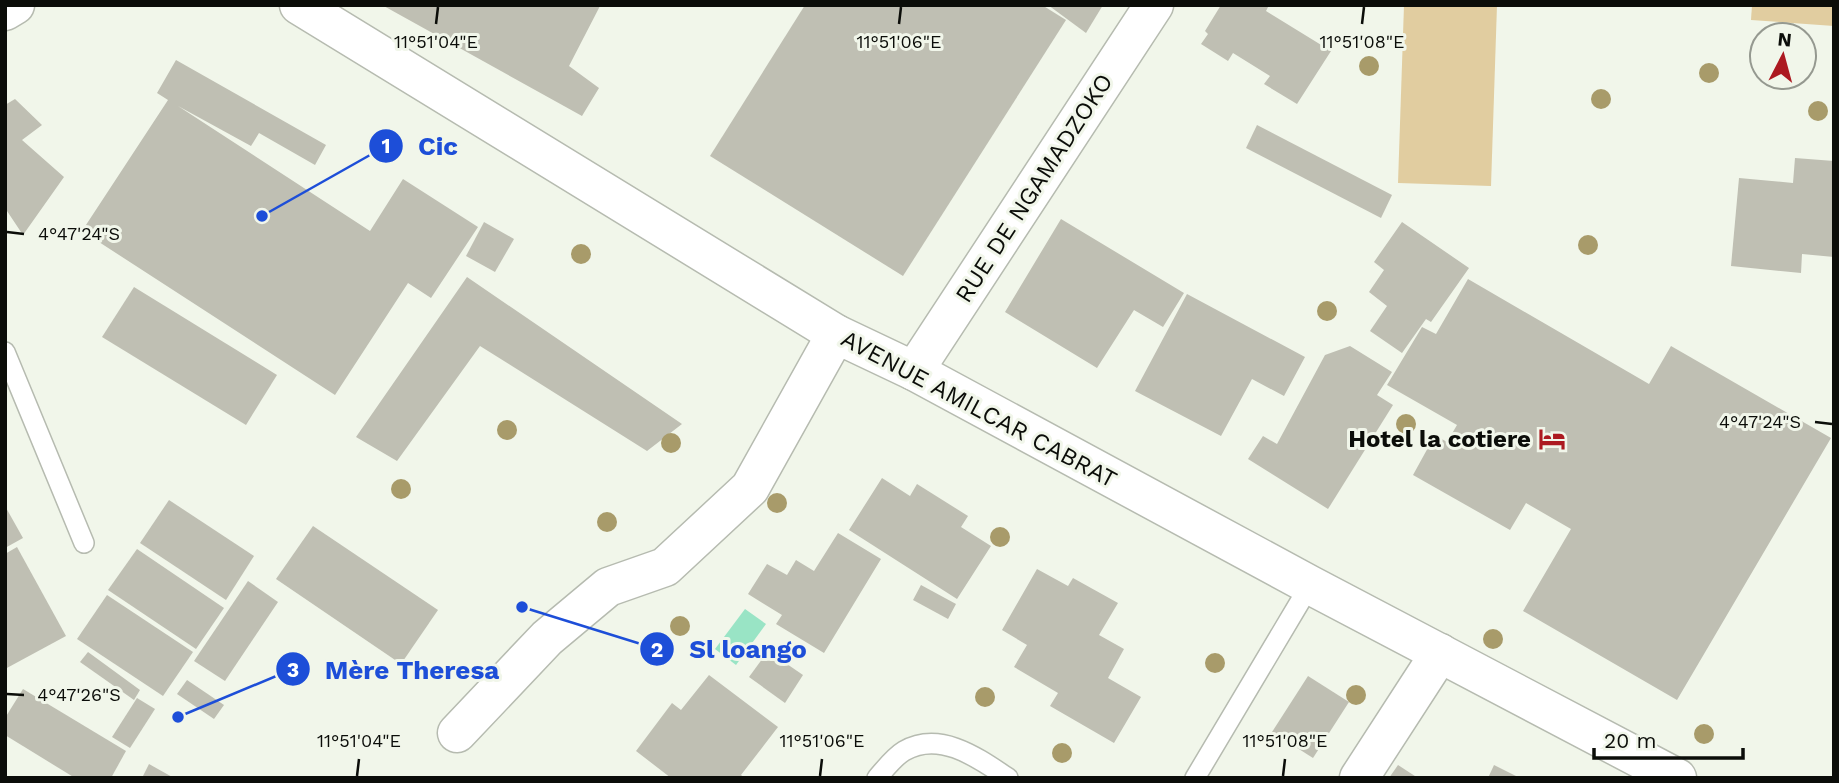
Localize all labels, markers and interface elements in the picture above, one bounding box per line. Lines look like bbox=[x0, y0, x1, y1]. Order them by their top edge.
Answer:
north arrow bbox=[1748, 21, 1818, 91]
text: N bbox=[1777, 27, 1793, 52]
text: 11°51'04"E bbox=[394, 31, 478, 52]
text: 11°51'06"E bbox=[857, 31, 941, 52]
text: 11°51'08"E bbox=[1319, 31, 1405, 52]
street label: RUE DE NGAMADZOKO bbox=[950, 68, 1118, 308]
callout: Cic bbox=[369, 122, 472, 169]
text: Cic bbox=[418, 131, 458, 161]
text: 1 bbox=[381, 133, 391, 158]
text: 4°47'24"S bbox=[38, 223, 120, 244]
street label: AVENUE AMILCAR CABRAT bbox=[836, 324, 1122, 494]
text: 4°47'24"S bbox=[1719, 411, 1801, 432]
hotel icon: Hotel la cotiere bbox=[1537, 424, 1567, 454]
place label: Hotel la cotiere bbox=[1348, 425, 1531, 453]
callout: Sl loango bbox=[640, 626, 821, 673]
text: Sl loango bbox=[689, 634, 807, 664]
text: 2 bbox=[651, 637, 663, 662]
callout: Mère Theresa bbox=[275, 646, 513, 693]
text: Mère Theresa bbox=[325, 655, 499, 685]
text: 3 bbox=[287, 657, 299, 682]
text: 4°47'26"S bbox=[37, 684, 121, 705]
scale bar bbox=[1594, 716, 1743, 760]
text: 20 m bbox=[1604, 728, 1656, 753]
text: 11°51'04"E bbox=[317, 730, 401, 751]
text: 11°51'06"E bbox=[780, 730, 864, 751]
text: 11°51'08"E bbox=[1242, 730, 1328, 751]

